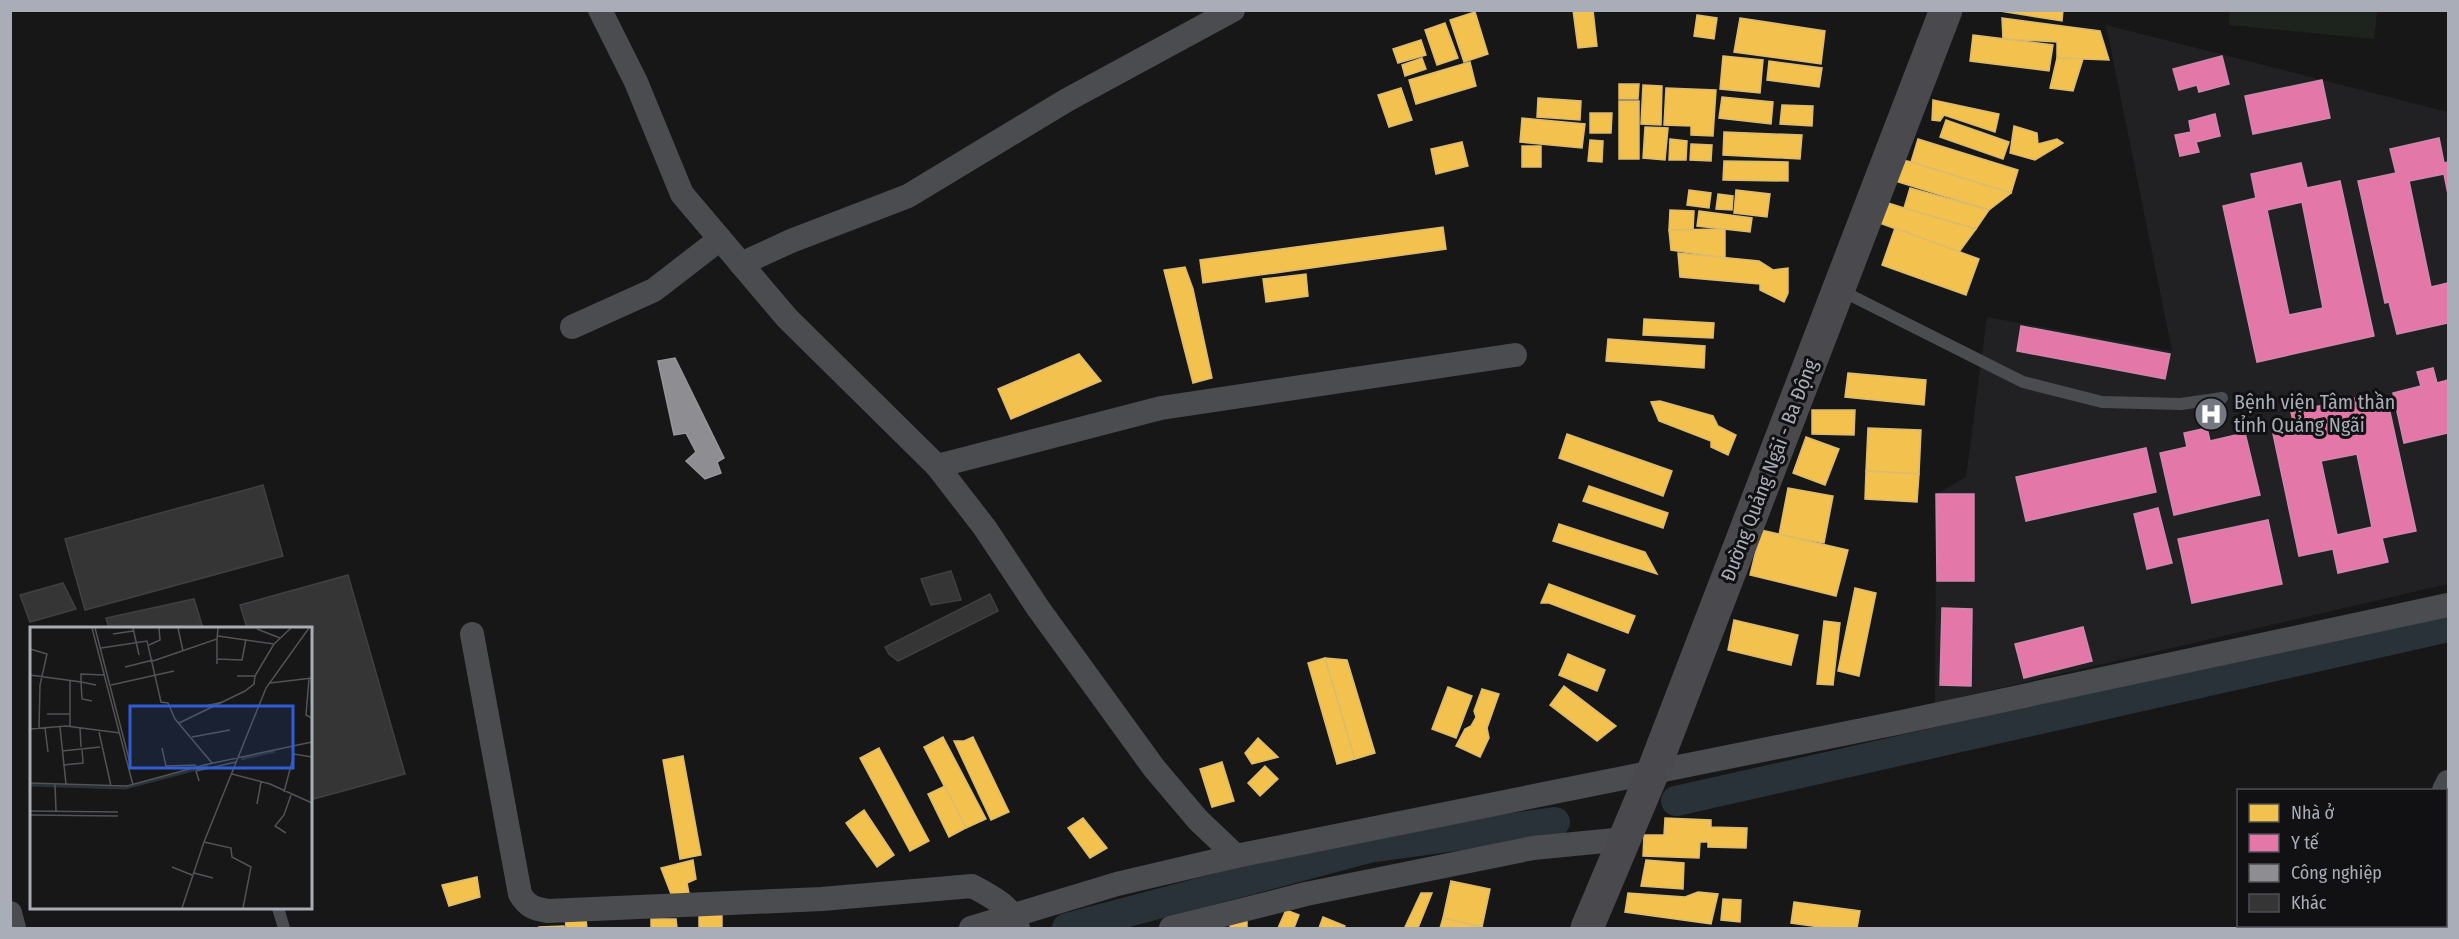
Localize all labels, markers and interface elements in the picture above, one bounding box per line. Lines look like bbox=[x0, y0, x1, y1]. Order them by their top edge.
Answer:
street label: Đường Quảng Ngãi - Ba Động bbox=[1716, 355, 1823, 584]
place label: Bệnh viện Tâm thần tỉnh Quảng Ngãi bbox=[2234, 390, 2395, 437]
hospital icon: Bệnh viện Tâm thần tỉnh Quảng Ngãi bbox=[2193, 396, 2229, 432]
inset map bbox=[30, 627, 312, 909]
legend bbox=[2237, 789, 2447, 927]
text: Nhà ở bbox=[2291, 802, 2334, 824]
text: Y tế bbox=[2291, 832, 2319, 854]
text: Công nghiệp bbox=[2291, 862, 2382, 884]
text: Khác bbox=[2291, 892, 2327, 914]

